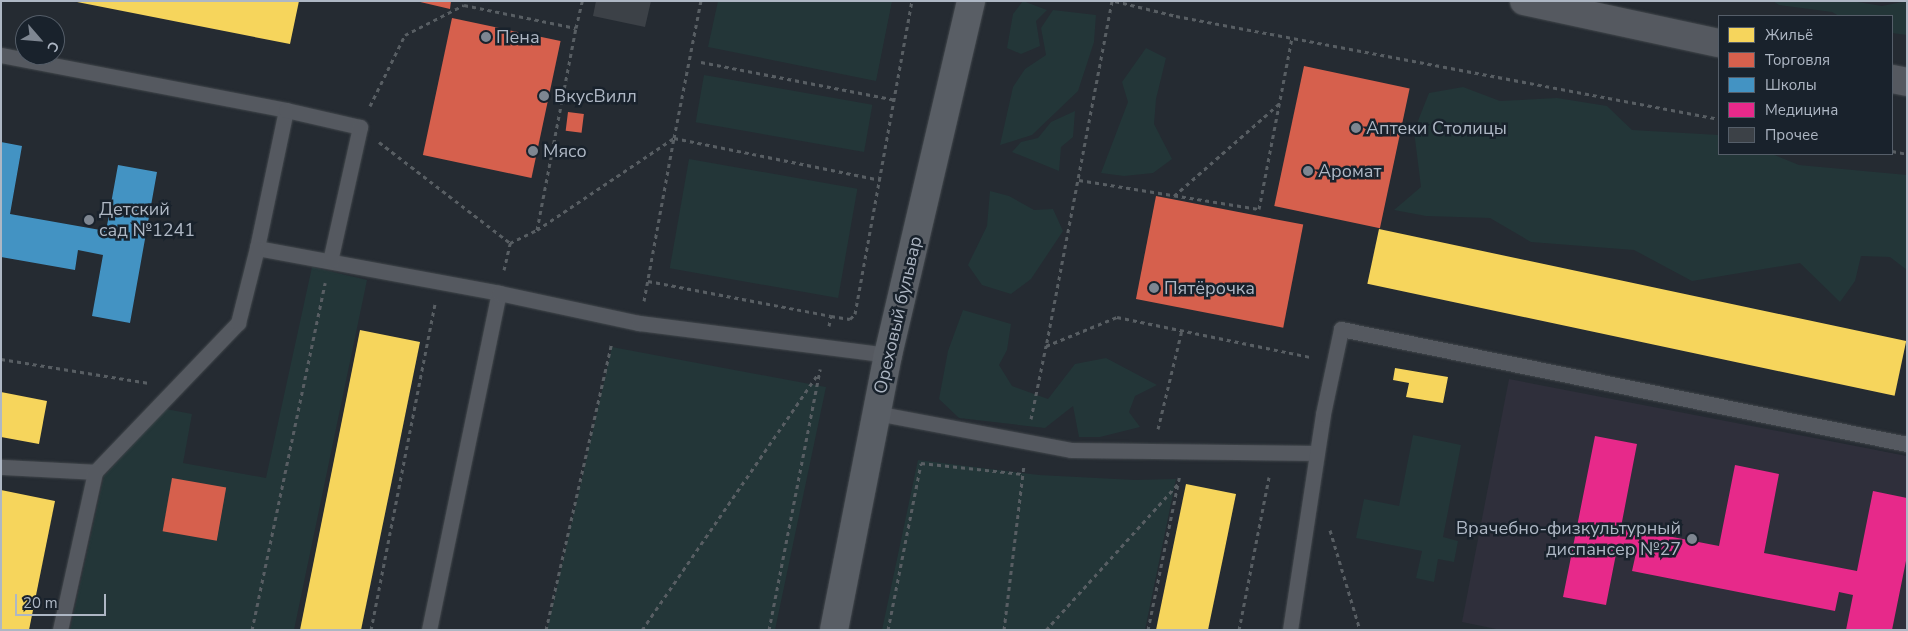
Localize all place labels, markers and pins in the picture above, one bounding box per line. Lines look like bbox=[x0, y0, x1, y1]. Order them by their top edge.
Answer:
place label: Пена bbox=[496, 26, 540, 48]
marker: Пена bbox=[480, 31, 492, 43]
place label: ВкусВилл bbox=[554, 85, 637, 107]
marker: ВкусВилл bbox=[538, 90, 550, 102]
place label: Аптеки Столицы bbox=[1366, 117, 1507, 139]
marker: Аптеки Столицы bbox=[1350, 122, 1362, 134]
place label: Мясо bbox=[543, 140, 587, 162]
marker: Мясо bbox=[527, 145, 539, 157]
place label: Аромат bbox=[1318, 160, 1382, 182]
marker: Аромат bbox=[1302, 165, 1314, 177]
place label: Детский сад №1241 bbox=[99, 199, 195, 242]
marker: Детский сад №1241 bbox=[83, 214, 95, 226]
place label: Пятёрочка bbox=[1164, 277, 1255, 299]
marker: Пятёрочка bbox=[1148, 282, 1160, 294]
place label: Врачебно-физкультурный диспансер №27 bbox=[1456, 518, 1681, 560]
marker: Врачебно-физкультурный диспансер №27 bbox=[1685, 532, 1699, 546]

